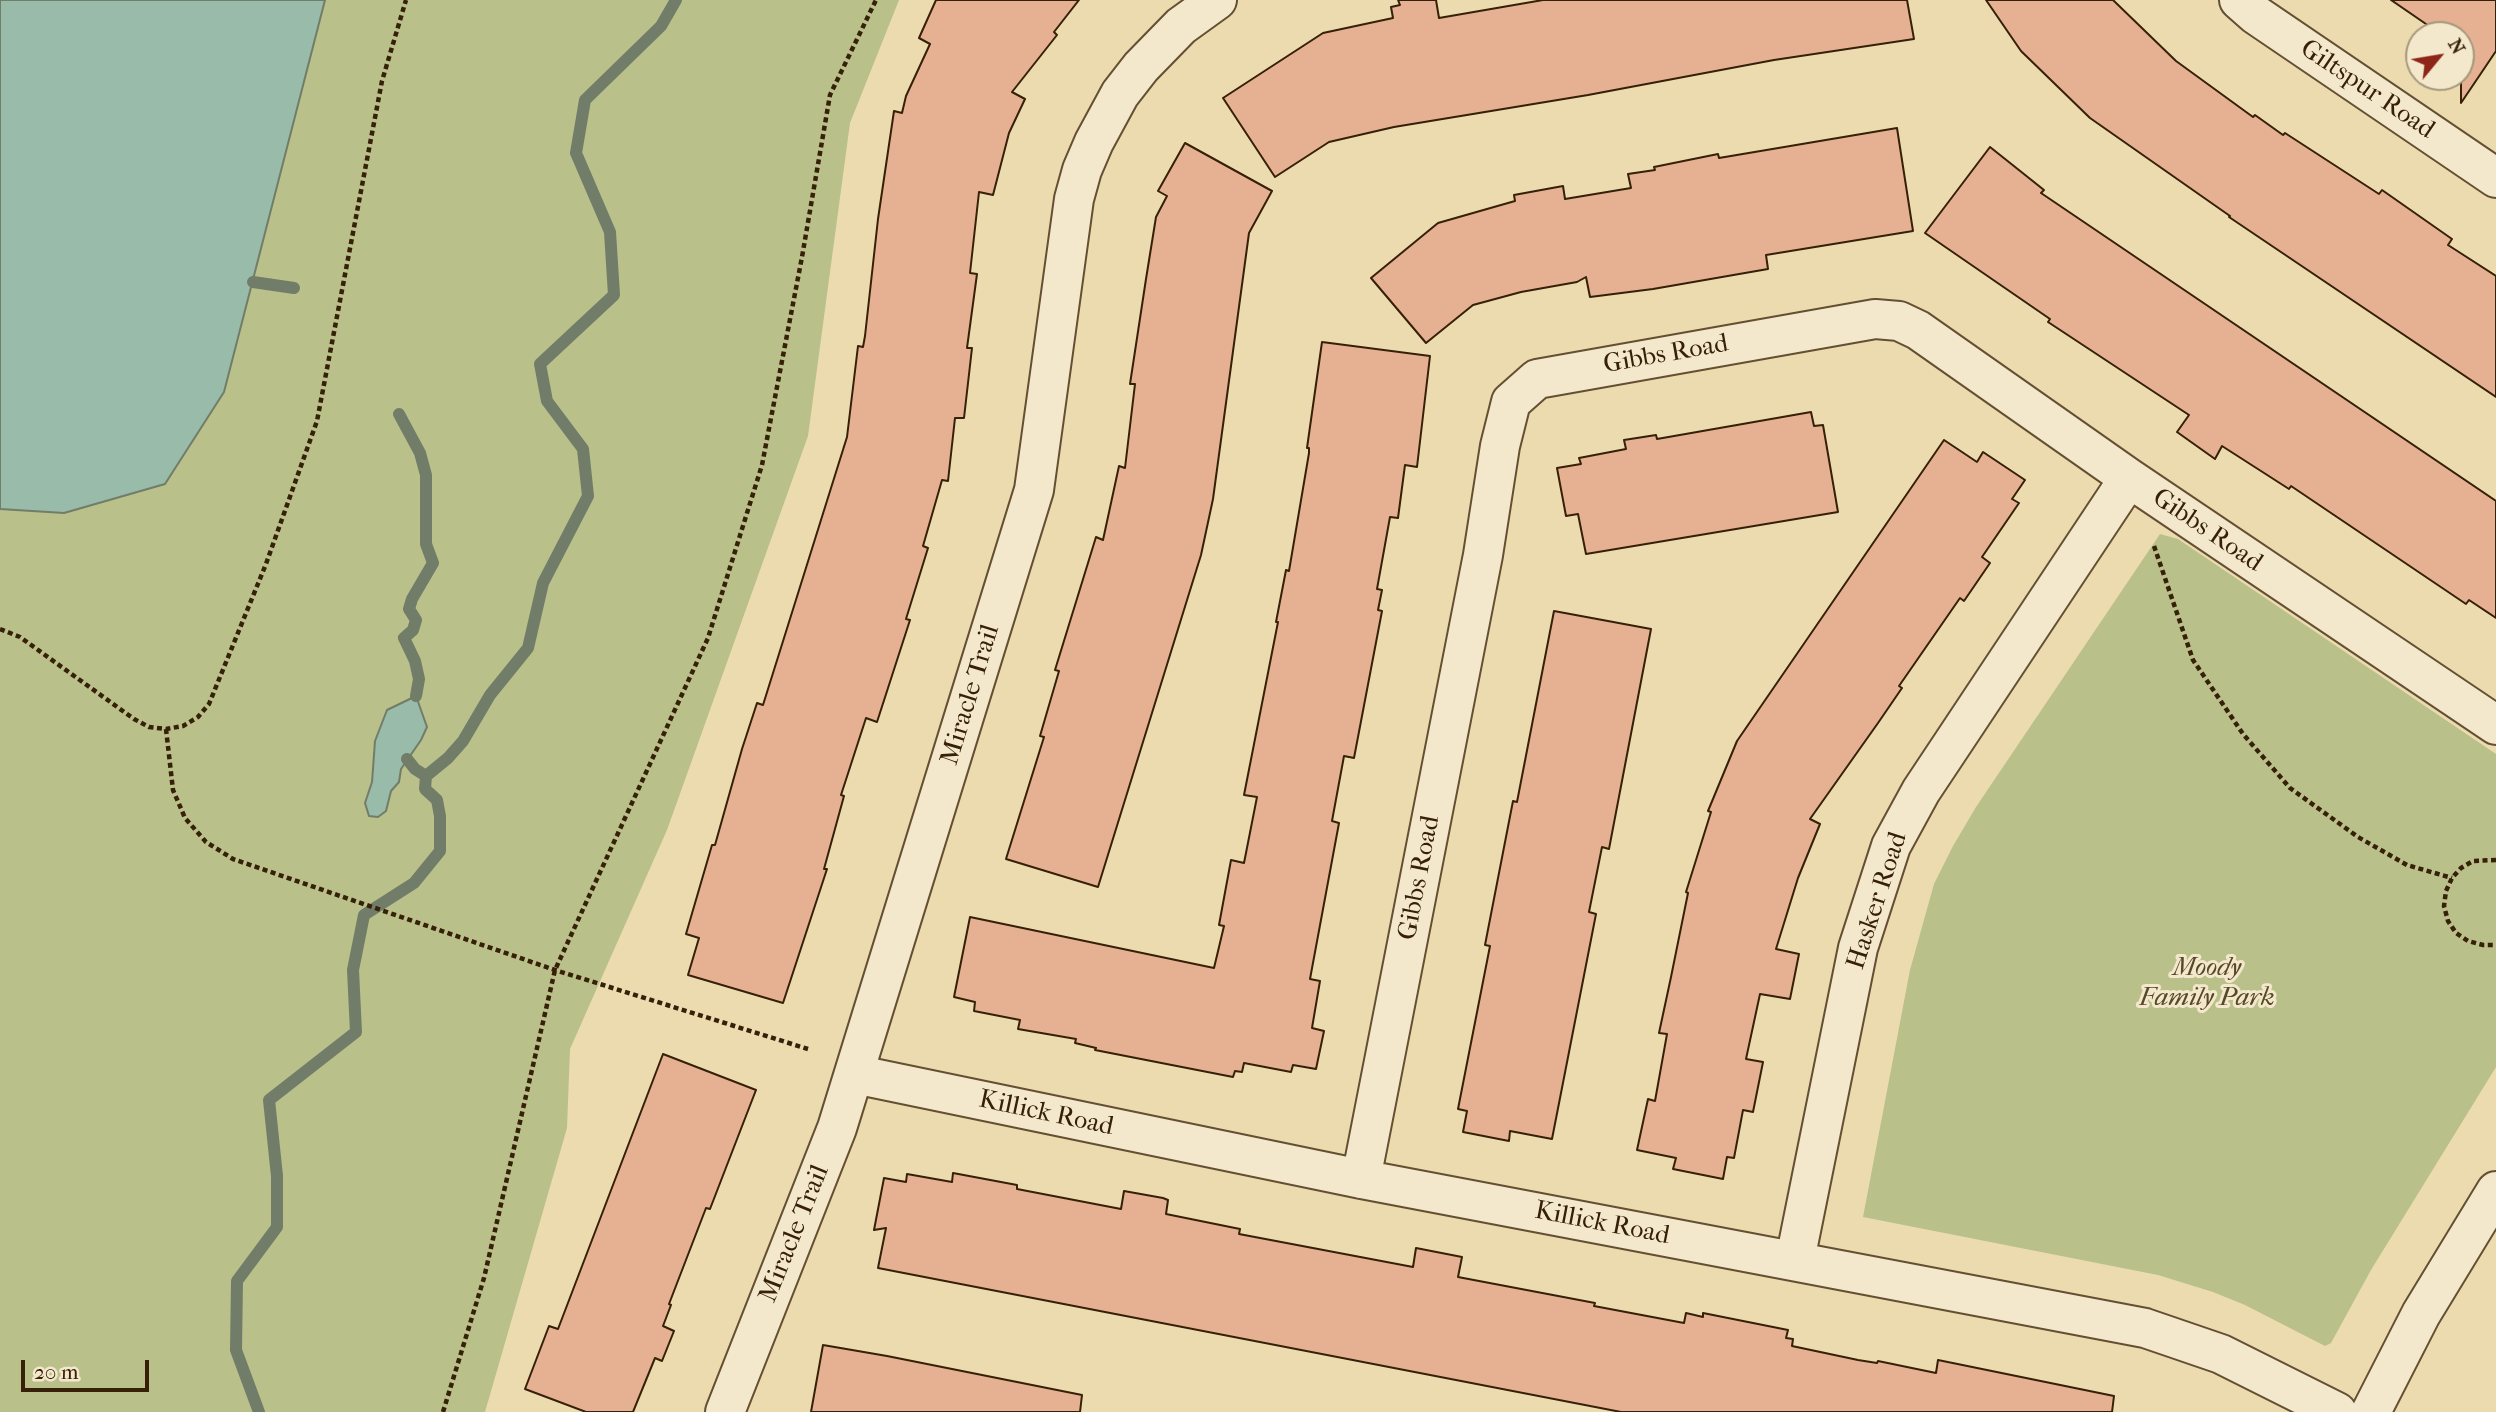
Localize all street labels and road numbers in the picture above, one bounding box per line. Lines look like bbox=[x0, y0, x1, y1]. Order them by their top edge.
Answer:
street label: Giltspur Road bbox=[2294, 34, 2440, 146]
street label: Gibbs Road bbox=[1601, 329, 1731, 381]
street label: Gibbs Road bbox=[2146, 483, 2268, 579]
street label: Miracle Trail bbox=[935, 621, 1007, 769]
street label: Gibbs Road bbox=[1393, 813, 1447, 943]
street label: Hasker Road bbox=[1841, 828, 1915, 974]
street label: Killick Road bbox=[976, 1085, 1116, 1143]
street label: Miracle Trail bbox=[753, 1161, 837, 1307]
street label: Killick Road bbox=[1532, 1196, 1672, 1252]

